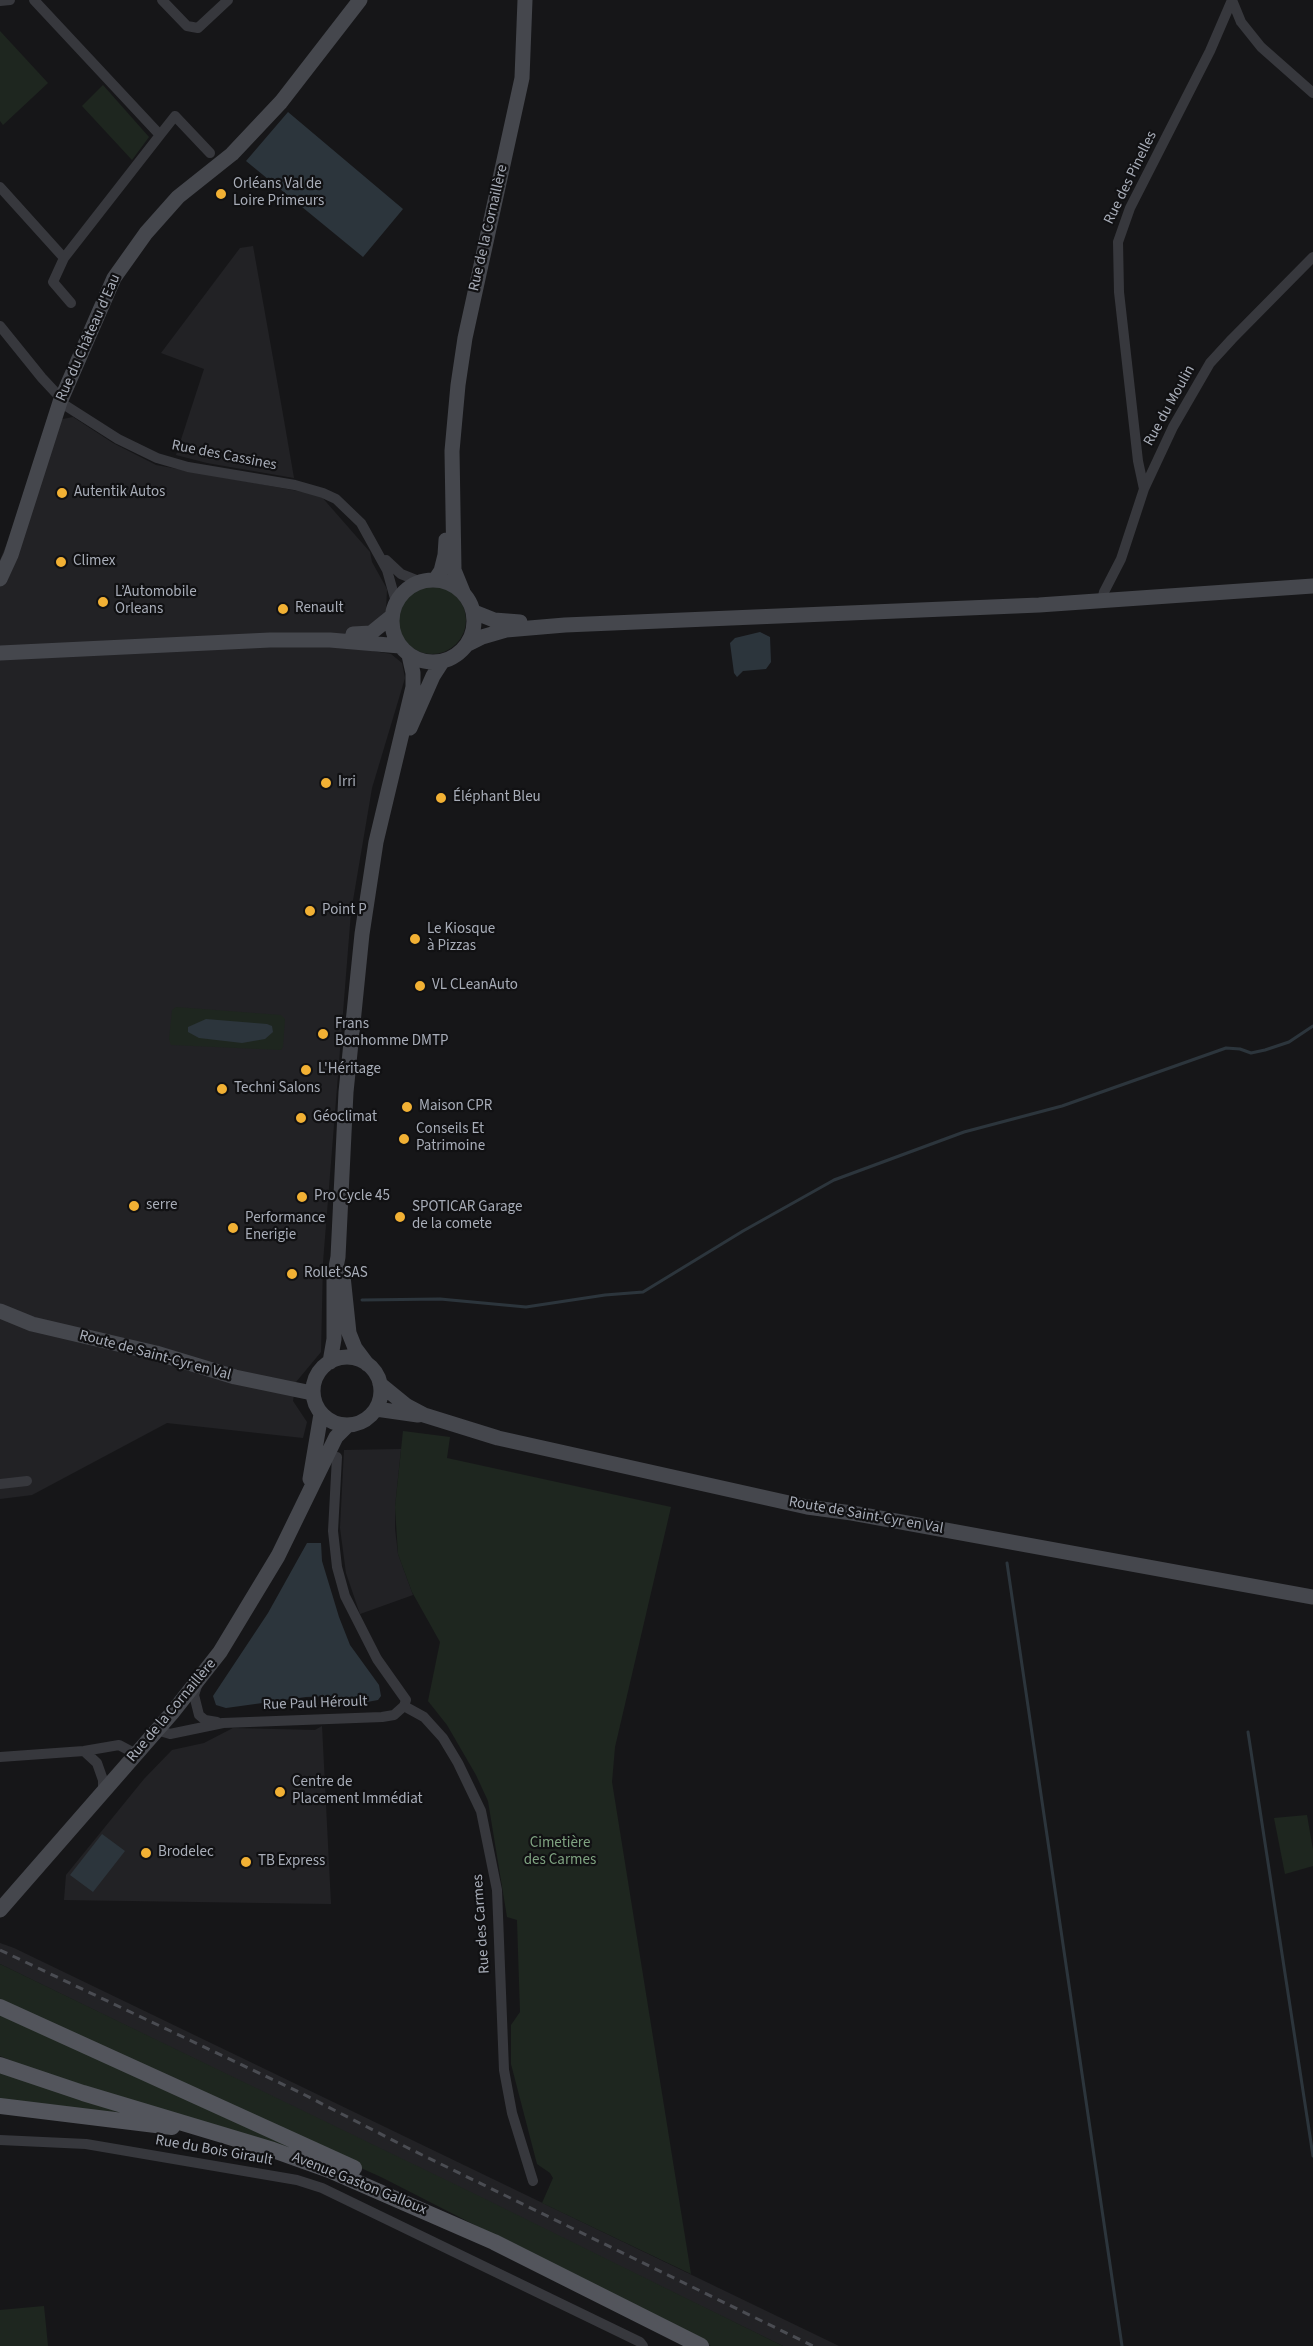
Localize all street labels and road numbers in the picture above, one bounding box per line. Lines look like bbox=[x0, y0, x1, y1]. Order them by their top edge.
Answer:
street label: Rue des Pinelles bbox=[1101, 128, 1161, 228]
street label: Rue de la Cornaillère bbox=[466, 163, 512, 293]
street label: Rue du Château d'Eau bbox=[53, 272, 125, 404]
street label: Rue du Moulin bbox=[1140, 362, 1200, 450]
street label: Rue des Cassines bbox=[170, 437, 278, 475]
street label: Route de Saint-Cyr en Val bbox=[77, 1327, 233, 1385]
street label: Route de Saint-Cyr en Val bbox=[787, 1494, 945, 1538]
street label: Rue de la Cornaillère bbox=[124, 1656, 220, 1766]
street label: Rue Paul Héroult bbox=[262, 1693, 368, 1715]
street label: Rue des Carmes bbox=[470, 1874, 494, 1974]
street label: Rue du Bois Girault bbox=[154, 2132, 274, 2170]
street label: Avenue Gaston Galloux bbox=[289, 2149, 429, 2219]

